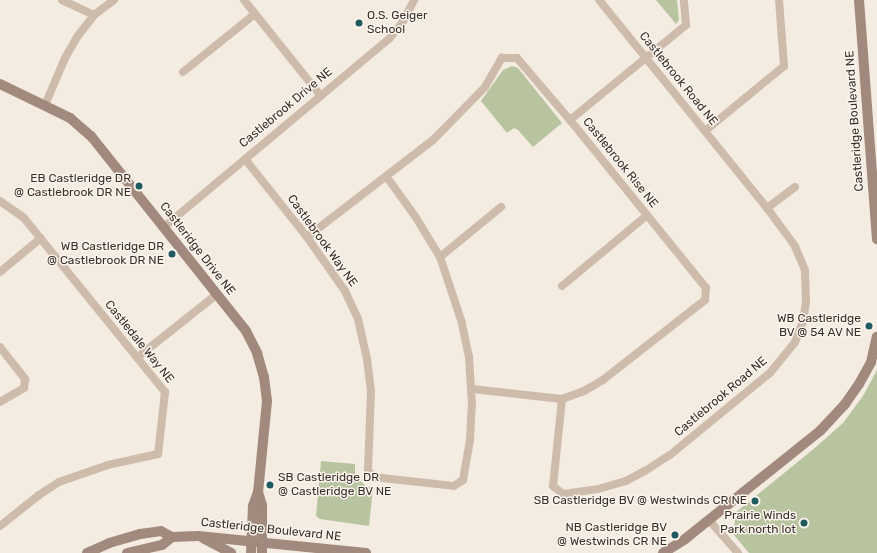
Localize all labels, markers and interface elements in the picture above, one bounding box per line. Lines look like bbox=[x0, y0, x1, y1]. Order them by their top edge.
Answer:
place label: O.S. Geiger School bbox=[367, 9, 428, 37]
marker: O.S. Geiger School bbox=[354, 18, 364, 28]
street label: Castlebrook Road NE bbox=[636, 29, 720, 129]
street label: Castleridge Boulevard NE bbox=[843, 50, 867, 192]
street label: Castlebrook Drive NE bbox=[237, 65, 335, 151]
street label: Castlebrook Rise NE bbox=[579, 115, 661, 211]
place label: EB Castleridge DR @ Castlebrook DR NE bbox=[14, 172, 131, 200]
marker: EB Castleridge DR @ Castlebrook DR NE bbox=[134, 181, 144, 191]
street label: Castlebrook Way NE bbox=[284, 192, 360, 290]
street label: Castleridge Drive NE bbox=[156, 200, 238, 298]
place label: WB Castleridge DR @ Castlebrook DR NE bbox=[47, 240, 164, 268]
marker: WB Castleridge DR @ Castlebrook DR NE bbox=[167, 249, 177, 259]
street label: Castledale Way NE bbox=[101, 298, 177, 386]
place label: WB Castleridge BV @ 54 AV NE bbox=[777, 312, 861, 340]
marker: WB Castleridge BV @ 54 AV NE bbox=[864, 321, 874, 331]
street label: Castlebrook Road NE bbox=[672, 354, 770, 440]
place label: SB Castleridge DR @ Castleridge BV NE bbox=[278, 471, 392, 499]
marker: SB Castleridge DR @ Castleridge BV NE bbox=[265, 480, 275, 490]
place label: SB Castleridge BV @ Westwinds CR NE bbox=[533, 494, 747, 508]
marker: SB Castleridge BV @ Westwinds CR NE bbox=[750, 496, 760, 506]
place label: Prairie Winds Park north lot bbox=[720, 509, 796, 537]
street label: Castleridge Boulevard NE bbox=[200, 515, 342, 545]
marker: Prairie Winds Park north lot bbox=[799, 518, 809, 528]
place label: NB Castleridge BV @ Westwinds CR NE bbox=[557, 521, 667, 549]
marker: NB Castleridge BV @ Westwinds CR NE bbox=[670, 530, 680, 540]

